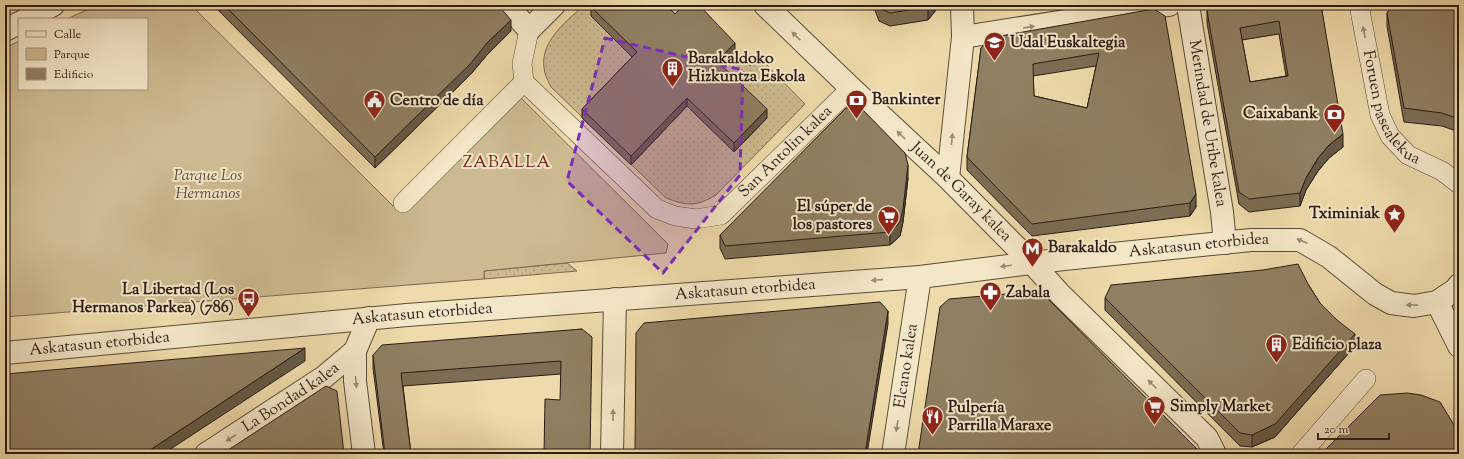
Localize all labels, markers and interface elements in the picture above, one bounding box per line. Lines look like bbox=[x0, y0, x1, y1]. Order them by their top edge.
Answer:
legend bbox=[18, 18, 148, 90]
one-way arrow bbox=[1023, 24, 1035, 30]
text: Calle bbox=[54, 26, 82, 44]
one-way arrow bbox=[1361, 26, 1367, 38]
school or university icon: Udal Euskaltegia bbox=[981, 30, 1007, 63]
one-way arrow bbox=[791, 31, 801, 41]
place label: Udal Euskaltegia bbox=[1010, 32, 1126, 55]
street label: Merindad de Uribe kalea bbox=[1182, 38, 1233, 209]
text: Parque bbox=[54, 46, 90, 64]
place label: Barakaldoko Hizkuntza Eskola bbox=[688, 48, 806, 89]
street label: Foruen pasealekua bbox=[1356, 48, 1424, 171]
building icon: Barakaldoko Hizkuntza Eskola bbox=[660, 55, 686, 88]
text: Edificio bbox=[54, 66, 94, 84]
bank icon: Bankinter bbox=[844, 87, 870, 120]
public building icon: Centro de día bbox=[362, 88, 388, 121]
place label: Bankinter bbox=[872, 89, 941, 112]
place label: Centro de día bbox=[390, 90, 484, 113]
street label: San Antolin kalea bbox=[733, 100, 838, 203]
bank icon: Caixabank bbox=[1321, 101, 1347, 134]
place label: Caixabank bbox=[1243, 103, 1318, 126]
one-way arrow bbox=[896, 130, 906, 139]
one-way arrow bbox=[949, 133, 955, 145]
street label: Juan de Garay kalea bbox=[904, 136, 1017, 248]
district label: ZABALLA bbox=[463, 151, 551, 175]
park label: Parque Los Hermanos bbox=[174, 165, 242, 206]
place label: El súper de los pastores bbox=[793, 196, 873, 237]
place icon: Tximiniak bbox=[1382, 201, 1408, 234]
supermarket icon: El súper de los pastores bbox=[875, 203, 901, 236]
place label: Tximiniak bbox=[1309, 203, 1380, 226]
street label: Askatasun etorbidea bbox=[1128, 228, 1270, 264]
metro station icon: Barakaldo bbox=[1019, 235, 1045, 268]
place label: Barakaldo bbox=[1048, 237, 1117, 260]
one-way arrow bbox=[1295, 238, 1307, 244]
one-way arrow bbox=[1000, 263, 1012, 270]
street label: Askatasun etorbidea bbox=[674, 273, 817, 307]
one-way arrow bbox=[871, 277, 883, 284]
place label: La Libertad (Los Hermanos Parkea) (786) bbox=[72, 279, 234, 320]
pharmacy icon: Zabala bbox=[978, 280, 1004, 313]
place label: Zabala bbox=[1006, 282, 1051, 305]
bus stop icon: La Libertad (Los Hermanos Parkea) (786) bbox=[236, 286, 262, 319]
street label: Askatasun etorbidea bbox=[351, 297, 494, 332]
one-way arrow bbox=[1405, 302, 1418, 308]
street label: Elcano kalea bbox=[889, 321, 924, 410]
street label: Askatasun etorbidea bbox=[28, 326, 171, 362]
building icon: Edificio plaza bbox=[1263, 332, 1289, 365]
place label: Edificio plaza bbox=[1292, 334, 1382, 357]
street label: La Bondad kalea bbox=[238, 357, 345, 439]
one-way arrow bbox=[352, 376, 359, 388]
one-way arrow bbox=[1147, 379, 1157, 389]
supermarket icon: Simply Market bbox=[1142, 394, 1168, 427]
place label: Simply Market bbox=[1170, 396, 1271, 419]
place label: Pulpería Parrilla Maraxe bbox=[948, 397, 1052, 438]
restaurant icon: Pulpería Parrilla Maraxe bbox=[919, 404, 945, 437]
one-way arrow bbox=[610, 408, 616, 421]
scale bar bbox=[1318, 415, 1389, 441]
one-way arrow bbox=[894, 420, 900, 432]
text: 20 m bbox=[1324, 421, 1349, 439]
one-way arrow bbox=[225, 434, 237, 441]

